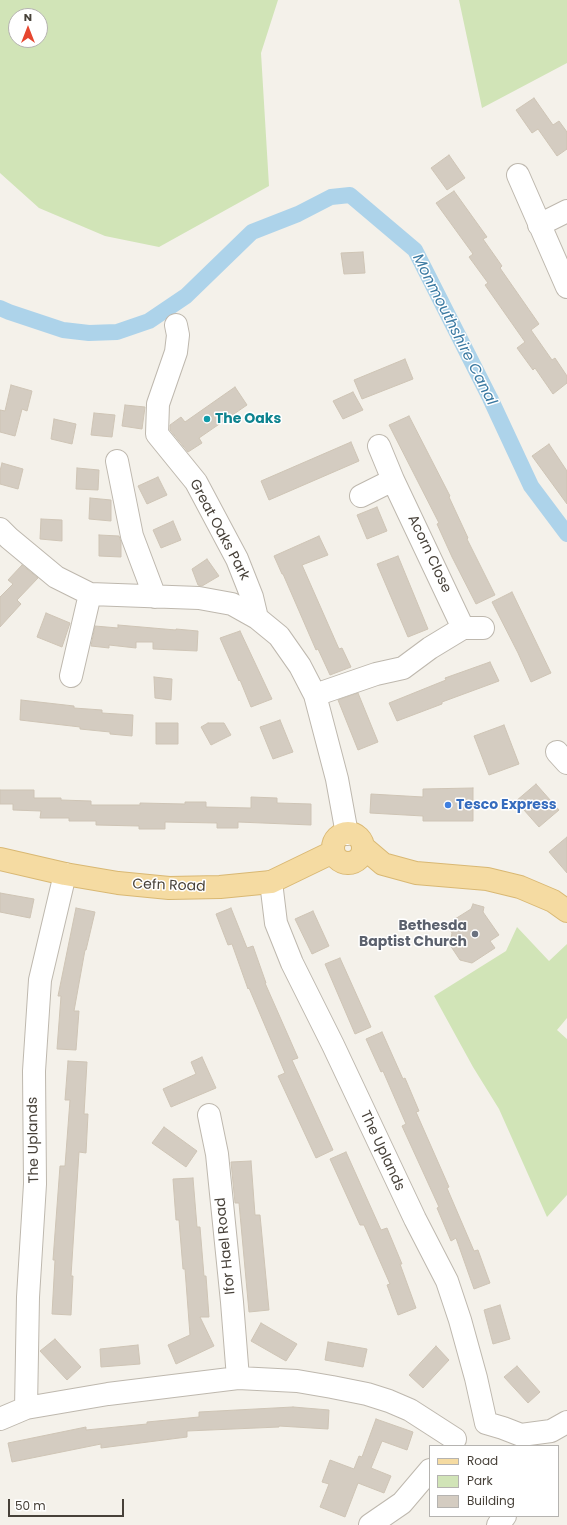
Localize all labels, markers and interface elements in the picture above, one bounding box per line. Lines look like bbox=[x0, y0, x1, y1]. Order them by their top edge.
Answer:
north arrow bbox=[8, 8, 48, 48]
text: N bbox=[24, 9, 32, 25]
water label: Monmouthshire Canal bbox=[408, 251, 500, 409]
place label: The Oaks bbox=[215, 411, 281, 427]
marker: The Oaks bbox=[202, 414, 212, 424]
street label: Great Oaks Park bbox=[185, 477, 253, 583]
street label: Acorn Close bbox=[404, 512, 454, 596]
place label: Tesco Express bbox=[456, 797, 557, 813]
marker: Tesco Express bbox=[443, 800, 453, 810]
street label: Cefn Road bbox=[132, 876, 206, 896]
place label: Bethesda Baptist Church bbox=[359, 918, 467, 950]
marker: Bethesda Baptist Church bbox=[470, 929, 480, 939]
street label: The Uplands bbox=[25, 1097, 43, 1183]
street label: The Uplands bbox=[356, 1108, 408, 1194]
street label: Ifor Hael Road bbox=[213, 1197, 239, 1295]
legend bbox=[429, 1445, 559, 1517]
text: Road bbox=[467, 1452, 498, 1469]
text: Park bbox=[467, 1472, 493, 1489]
scale bar bbox=[10, 1491, 126, 1517]
text: Building bbox=[467, 1492, 515, 1509]
text: 50 m bbox=[15, 1497, 46, 1514]

